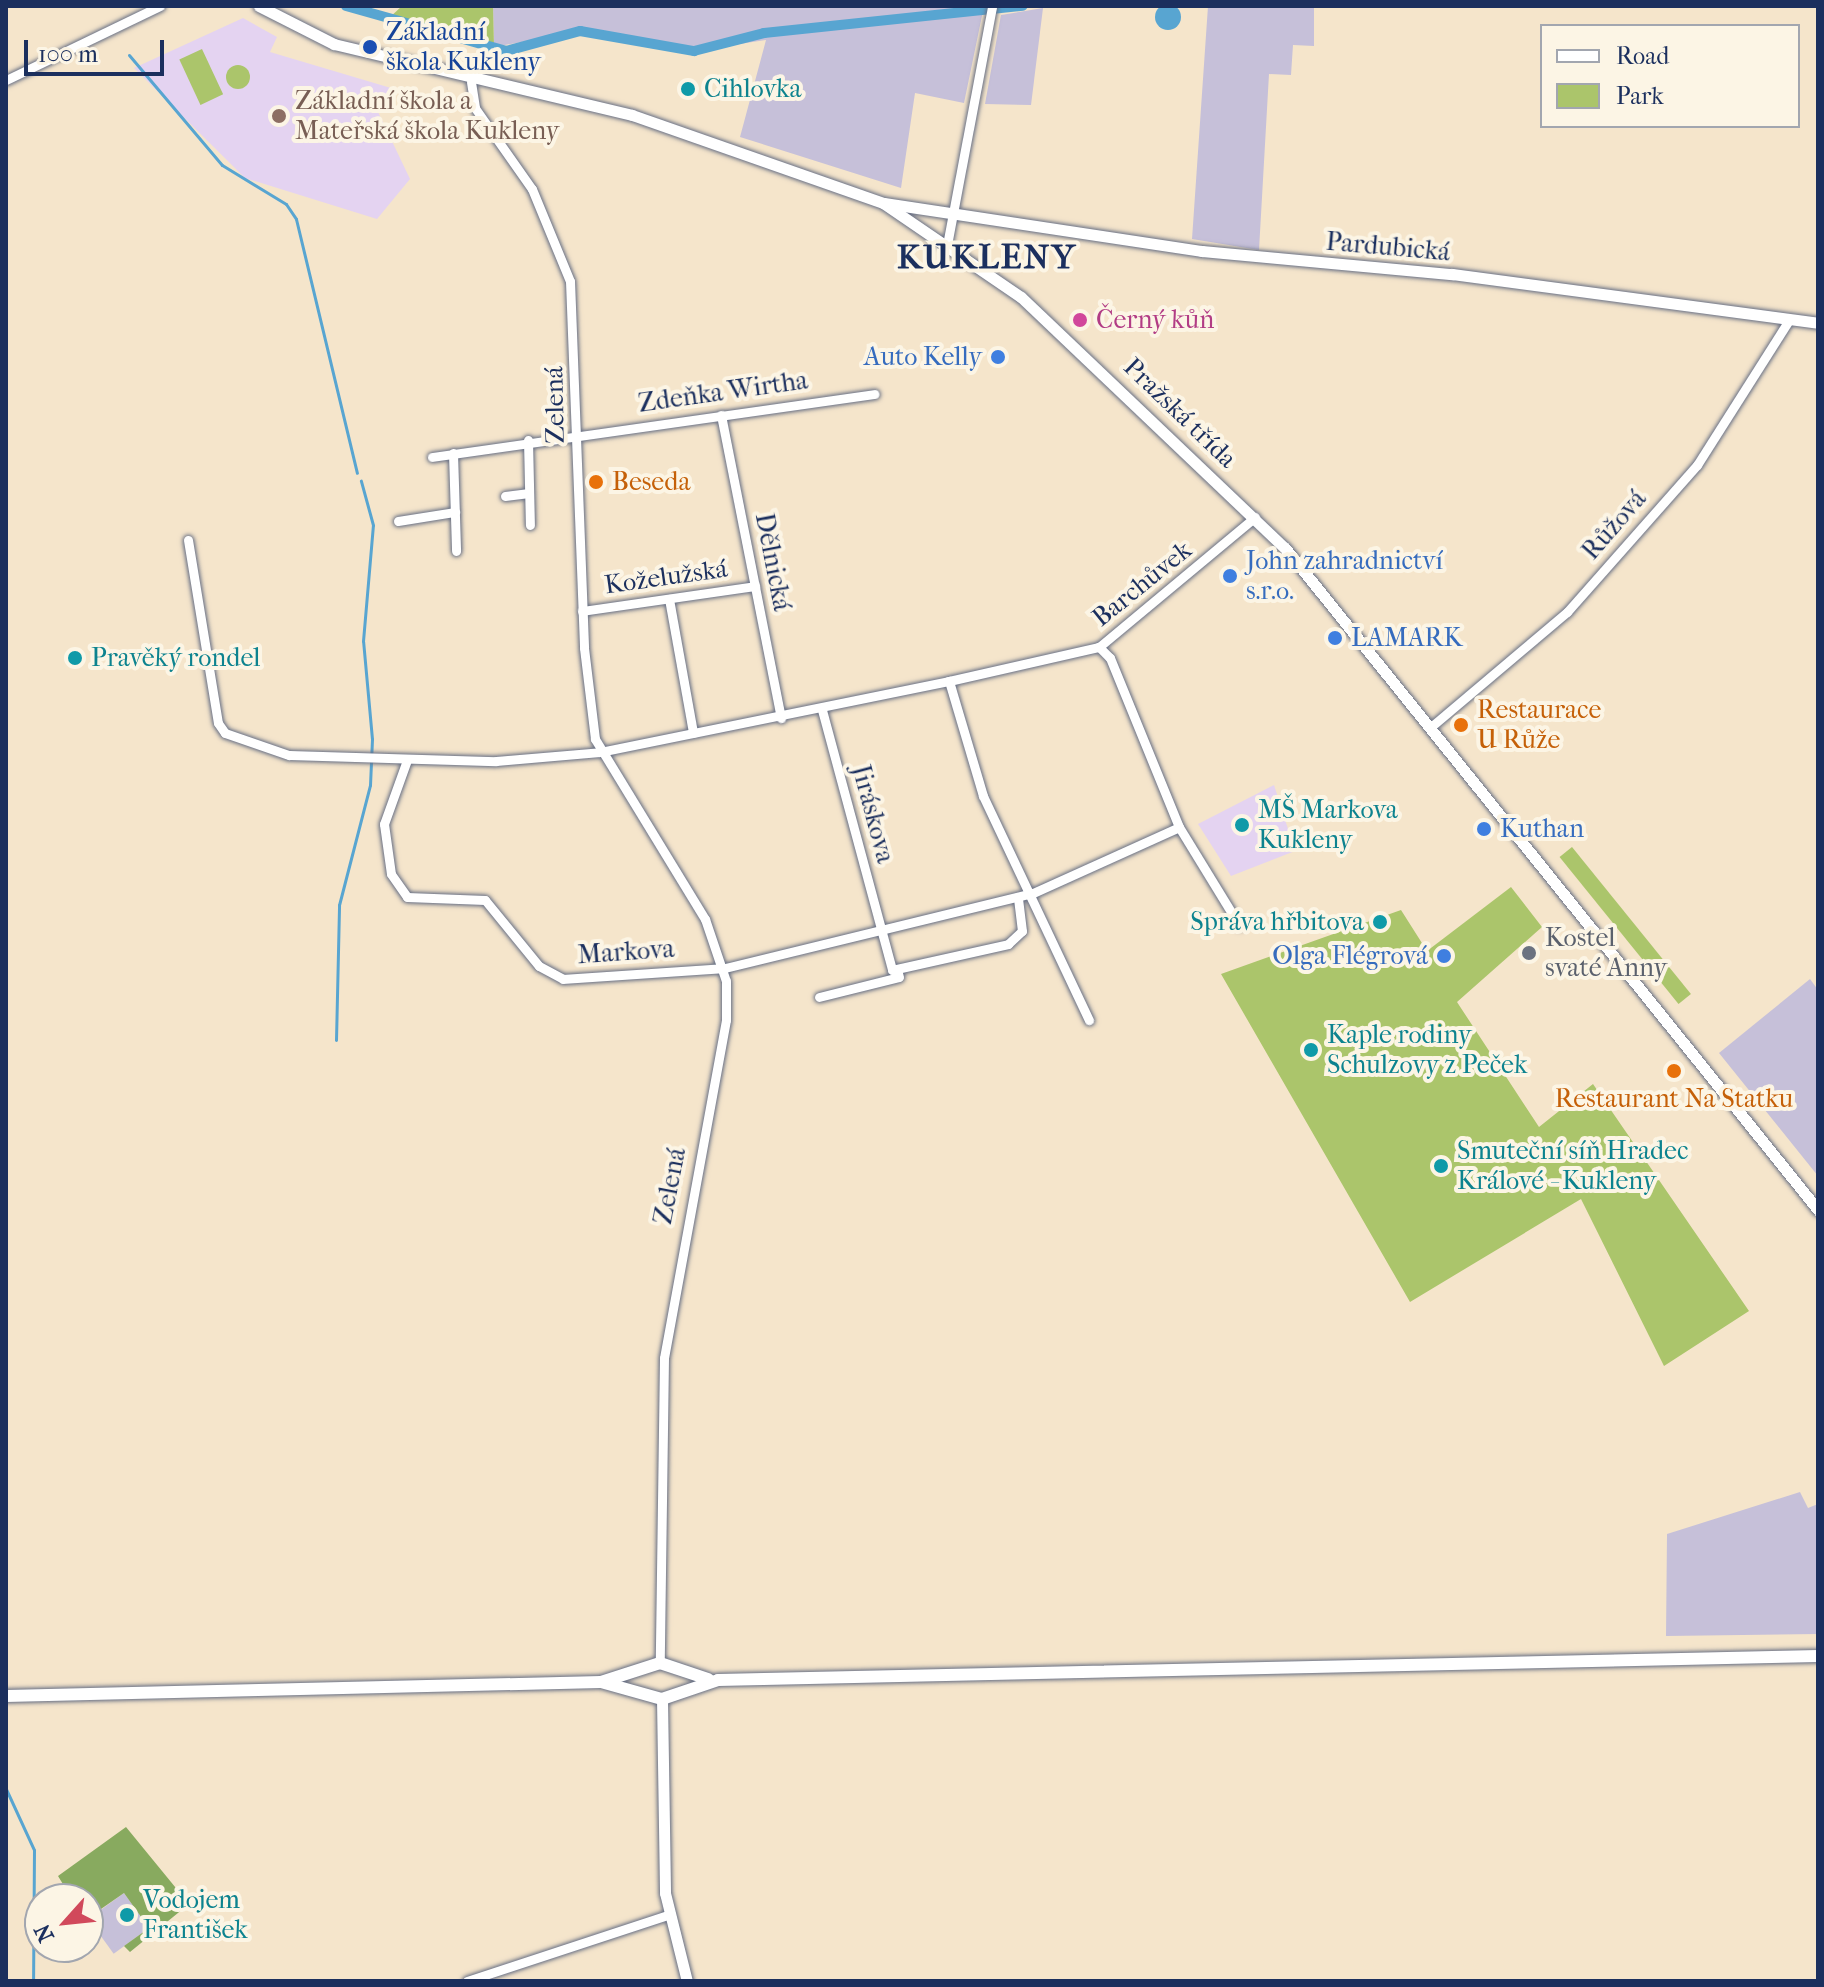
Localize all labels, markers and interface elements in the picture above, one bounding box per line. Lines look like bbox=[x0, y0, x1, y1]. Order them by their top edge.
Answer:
place label: Základní škola Kukleny bbox=[386, 16, 541, 78]
scale bar bbox=[28, 24, 168, 74]
legend bbox=[1540, 24, 1800, 128]
marker: Základní škola Kukleny bbox=[361, 38, 379, 56]
text: 100 m bbox=[38, 40, 98, 68]
text: Road bbox=[1616, 42, 1669, 70]
place label: Cihlovka bbox=[704, 73, 801, 105]
marker: Cihlovka bbox=[679, 80, 697, 98]
text: Park bbox=[1616, 82, 1664, 110]
place label: Základní škola a Mateřská škola Kukleny bbox=[295, 85, 559, 146]
marker: Základní škola a Mateřská škola Kukleny bbox=[270, 107, 288, 125]
street label: Pardubická bbox=[1325, 226, 1451, 268]
district label: KUKLENY bbox=[897, 238, 1077, 278]
place label: Černý kůň bbox=[1096, 304, 1214, 336]
marker: Černý kůň bbox=[1071, 311, 1089, 329]
place label: Auto Kelly bbox=[864, 341, 982, 373]
marker: Auto Kelly bbox=[989, 348, 1007, 366]
street label: Pražská třída bbox=[1117, 351, 1243, 475]
street label: Zdeňka Wirtha bbox=[636, 365, 810, 419]
street label: Zelená bbox=[539, 366, 571, 444]
place label: Beseda bbox=[612, 466, 690, 498]
marker: Beseda bbox=[587, 473, 605, 491]
street label: Růžová bbox=[1575, 484, 1653, 566]
street label: Dělnická bbox=[748, 510, 798, 614]
street label: Barchůvek bbox=[1086, 535, 1198, 633]
place label: John zahradnictví s.r.o. bbox=[1246, 545, 1443, 606]
street label: Koželužská bbox=[602, 553, 730, 601]
marker: John zahradnictví s.r.o. bbox=[1221, 567, 1239, 585]
place label: LAMARK bbox=[1351, 622, 1462, 654]
marker: LAMARK bbox=[1326, 629, 1344, 647]
place label: Pravěký rondel bbox=[91, 642, 260, 674]
marker: Pravěký rondel bbox=[66, 649, 84, 667]
place label: Restaurace U Růže bbox=[1477, 694, 1601, 756]
marker: Restaurace U Růže bbox=[1452, 716, 1470, 734]
street label: Jiráskova bbox=[845, 762, 901, 866]
place label: MŠ Markova Kukleny bbox=[1258, 794, 1398, 856]
place label: Kuthan bbox=[1500, 813, 1584, 845]
marker: MŠ Markova Kukleny bbox=[1233, 816, 1251, 834]
marker: Kuthan bbox=[1475, 820, 1493, 838]
place label: Správa hřbitova bbox=[1190, 906, 1364, 938]
marker: Správa hřbitova bbox=[1371, 913, 1389, 931]
place label: Kostel svaté Anny bbox=[1545, 922, 1667, 984]
street label: Markova bbox=[576, 933, 676, 971]
place label: Olga Flégrová bbox=[1272, 940, 1428, 972]
marker: Kostel svaté Anny bbox=[1520, 944, 1538, 962]
marker: Olga Flégrová bbox=[1435, 947, 1453, 965]
place label: Kaple rodiny Schulzovy z Peček bbox=[1327, 1019, 1527, 1080]
marker: Kaple rodiny Schulzovy z Peček bbox=[1302, 1041, 1320, 1059]
marker: Restaurant Na Statku bbox=[1665, 1062, 1683, 1080]
place label: Restaurant Na Statku bbox=[1555, 1083, 1793, 1115]
place label: Smuteční síň Hradec Králové - Kukleny bbox=[1457, 1135, 1688, 1196]
street label: Zelená bbox=[647, 1145, 693, 1227]
marker: Smuteční síň Hradec Králové - Kukleny bbox=[1432, 1157, 1450, 1175]
north arrow bbox=[24, 1883, 104, 1963]
place label: Vodojem František bbox=[143, 1884, 248, 1946]
marker: Vodojem František bbox=[118, 1906, 136, 1924]
text: N bbox=[29, 1920, 60, 1946]

